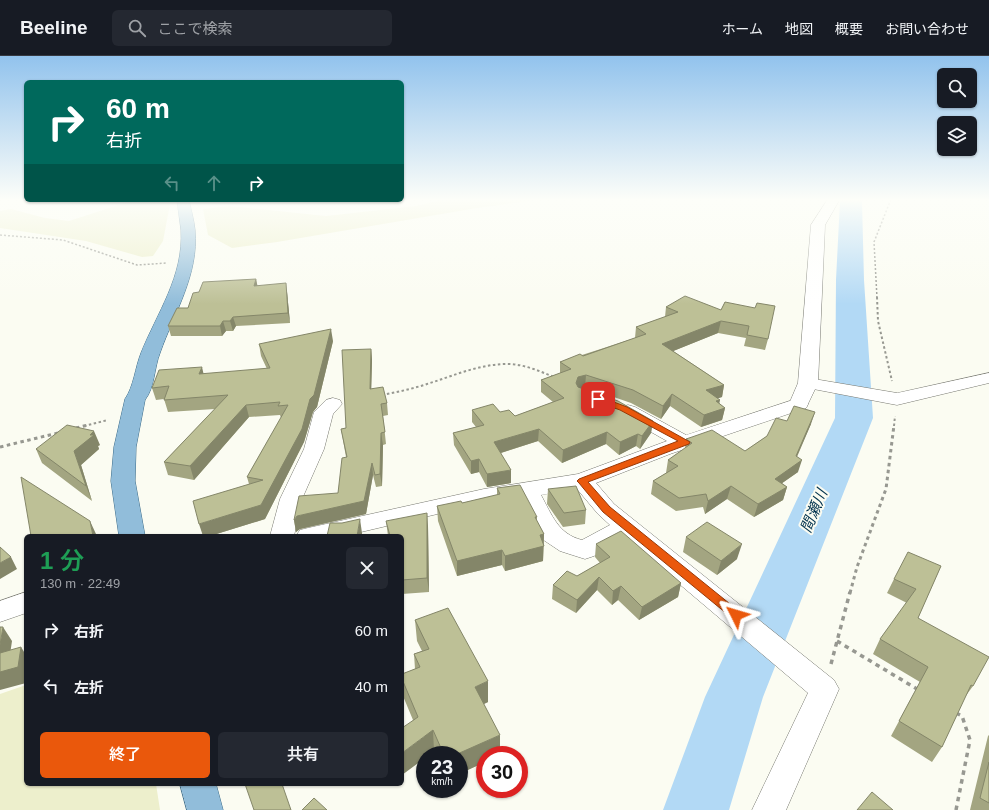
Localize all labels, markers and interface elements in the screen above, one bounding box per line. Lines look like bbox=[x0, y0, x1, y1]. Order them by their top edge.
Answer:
search box bbox=[112, 10, 392, 46]
text: Beeline bbox=[20, 17, 88, 38]
icon: search bbox=[126, 17, 148, 39]
text: ここで検索 bbox=[158, 20, 233, 37]
text: ホーム bbox=[721, 21, 763, 37]
text: 地図 bbox=[785, 21, 813, 37]
text: 概要 bbox=[835, 21, 863, 37]
text: お問い合わせ bbox=[885, 21, 969, 37]
map controls bbox=[937, 68, 977, 156]
button: search bbox=[937, 68, 977, 108]
text: 60 m bbox=[106, 93, 170, 124]
icon: right bbox=[40, 96, 92, 148]
button: layers bbox=[937, 116, 977, 156]
text: 右折 bbox=[106, 131, 142, 151]
icon: left bbox=[161, 172, 183, 194]
icon: ahead bbox=[203, 172, 225, 194]
icon: right bbox=[245, 172, 267, 194]
pin bbox=[581, 382, 615, 416]
icon: arrive bbox=[587, 388, 609, 410]
water label: 間瀬川 bbox=[797, 485, 831, 535]
text: 1 分 bbox=[40, 547, 84, 574]
button: close bbox=[346, 547, 388, 589]
text: 130 m · 22:49 bbox=[40, 576, 120, 591]
position arrow bbox=[715, 594, 757, 636]
icon: right bbox=[40, 619, 62, 641]
text: 60 m bbox=[355, 622, 388, 639]
text: 右折 bbox=[74, 623, 104, 640]
icon: left bbox=[40, 675, 62, 697]
text: 40 m bbox=[355, 678, 388, 695]
text: 左折 bbox=[74, 679, 104, 696]
button: 終了 bbox=[40, 732, 210, 778]
button: 共有 bbox=[218, 732, 388, 778]
speed limit sign: 30 bbox=[476, 746, 528, 798]
text: 23 bbox=[431, 756, 453, 778]
text: km/h bbox=[431, 776, 453, 787]

